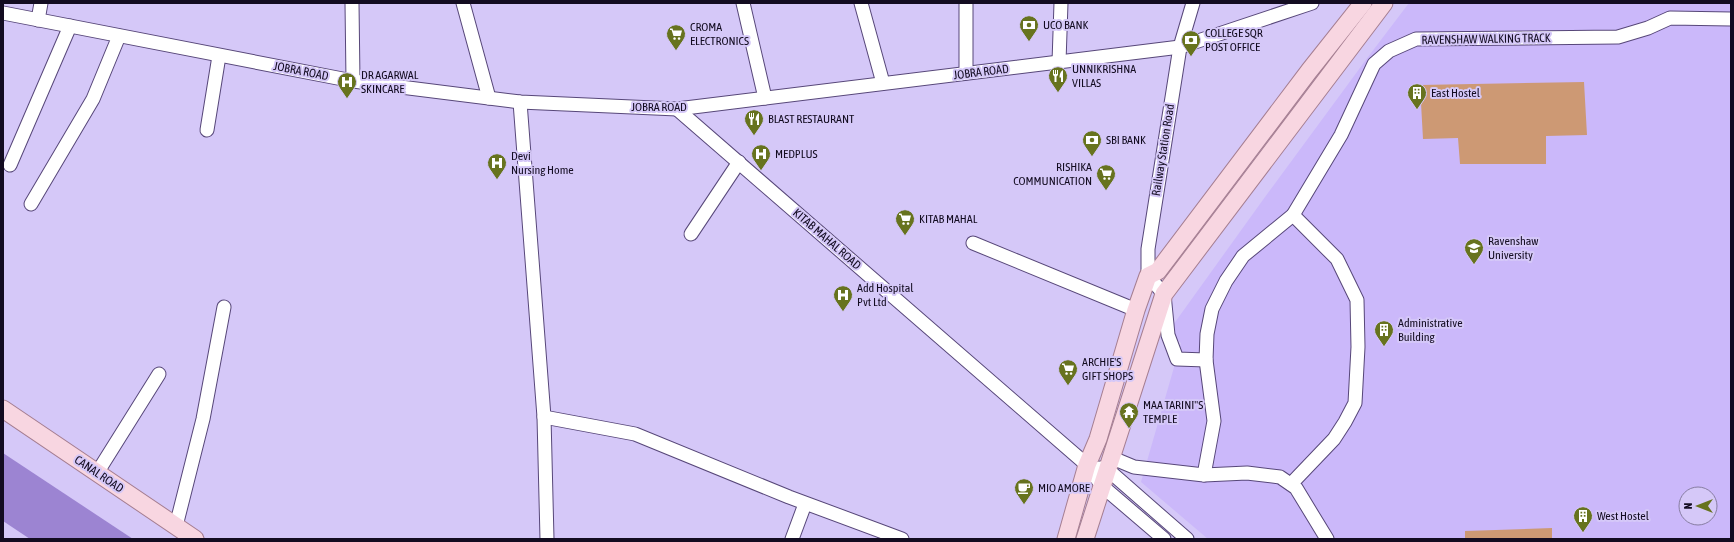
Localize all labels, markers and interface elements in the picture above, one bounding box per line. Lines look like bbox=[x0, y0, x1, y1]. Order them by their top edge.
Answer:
bank icon: UCO BANK bbox=[1018, 14, 1040, 42]
place label: UCO BANK bbox=[1043, 18, 1089, 32]
place label: CROMA ELECTRONICS bbox=[690, 20, 749, 48]
supermarket icon: CROMA ELECTRONICS bbox=[665, 23, 687, 51]
place label: COLLEGE SQR POST OFFICE bbox=[1205, 26, 1263, 54]
bank icon: COLLEGE SQR POST OFFICE bbox=[1180, 29, 1202, 57]
street label: RAVENSHAW WALKING TRACK bbox=[1421, 31, 1551, 47]
street label: JOBRA ROAD bbox=[272, 59, 330, 83]
street label: JOBRA ROAD bbox=[953, 62, 1010, 82]
place label: UNNIKRISHNA VILLAS bbox=[1072, 62, 1136, 90]
restaurant icon: UNNIKRISHNA VILLAS bbox=[1047, 65, 1069, 93]
place label: DR AGARWAL SKINCARE bbox=[361, 68, 419, 96]
hospital icon: DR AGARWAL SKINCARE bbox=[336, 71, 358, 99]
building icon: East Hostel bbox=[1406, 82, 1428, 110]
place label: East Hostel bbox=[1431, 86, 1481, 100]
street label: JOBRA ROAD bbox=[631, 100, 687, 114]
street label: Railway Station Road bbox=[1149, 103, 1177, 197]
restaurant icon: BLAST RESTAURANT bbox=[743, 108, 765, 136]
place label: BLAST RESTAURANT bbox=[768, 112, 855, 126]
bank icon: SBI BANK bbox=[1081, 129, 1103, 157]
place label: SBI BANK bbox=[1106, 133, 1146, 147]
hospital icon: MEDPLUS bbox=[750, 143, 772, 171]
place label: MEDPLUS bbox=[775, 147, 818, 161]
place label: Devi Nursing Home bbox=[511, 149, 574, 177]
hospital icon: Devi Nursing Home bbox=[486, 152, 508, 180]
place label: RISHIKA COMMUNICATION bbox=[1013, 160, 1092, 188]
supermarket icon: RISHIKA COMMUNICATION bbox=[1095, 163, 1117, 191]
street label: KITAB MAHAL ROAD bbox=[790, 206, 864, 273]
supermarket icon: KITAB MAHAL bbox=[894, 208, 916, 236]
place label: KITAB MAHAL bbox=[919, 212, 978, 226]
place label: Ravenshaw University bbox=[1488, 234, 1538, 262]
school or university icon: Ravenshaw University bbox=[1463, 237, 1485, 265]
place label: Add Hospital Pvt Ltd bbox=[857, 281, 914, 309]
hospital icon: Add Hospital Pvt Ltd bbox=[832, 284, 854, 312]
place label: Administrative Building bbox=[1398, 316, 1463, 344]
building icon: Administrative Building bbox=[1373, 319, 1395, 347]
place label: ARCHIE'S GIFT SHOPS bbox=[1082, 355, 1133, 383]
supermarket icon: ARCHIE'S GIFT SHOPS bbox=[1057, 358, 1079, 386]
place label: MAA TARINI"S TEMPLE bbox=[1143, 398, 1203, 426]
temple icon: MAA TARINI"S TEMPLE bbox=[1118, 401, 1140, 429]
street label: CANAL ROAD bbox=[72, 453, 126, 496]
cafe icon: MIO AMORE bbox=[1013, 477, 1035, 505]
place label: MIO AMORE bbox=[1038, 481, 1090, 495]
north arrow bbox=[1678, 486, 1718, 526]
text: N bbox=[1682, 503, 1694, 509]
building icon: West Hostel bbox=[1572, 505, 1594, 533]
place label: West Hostel bbox=[1597, 509, 1650, 523]

